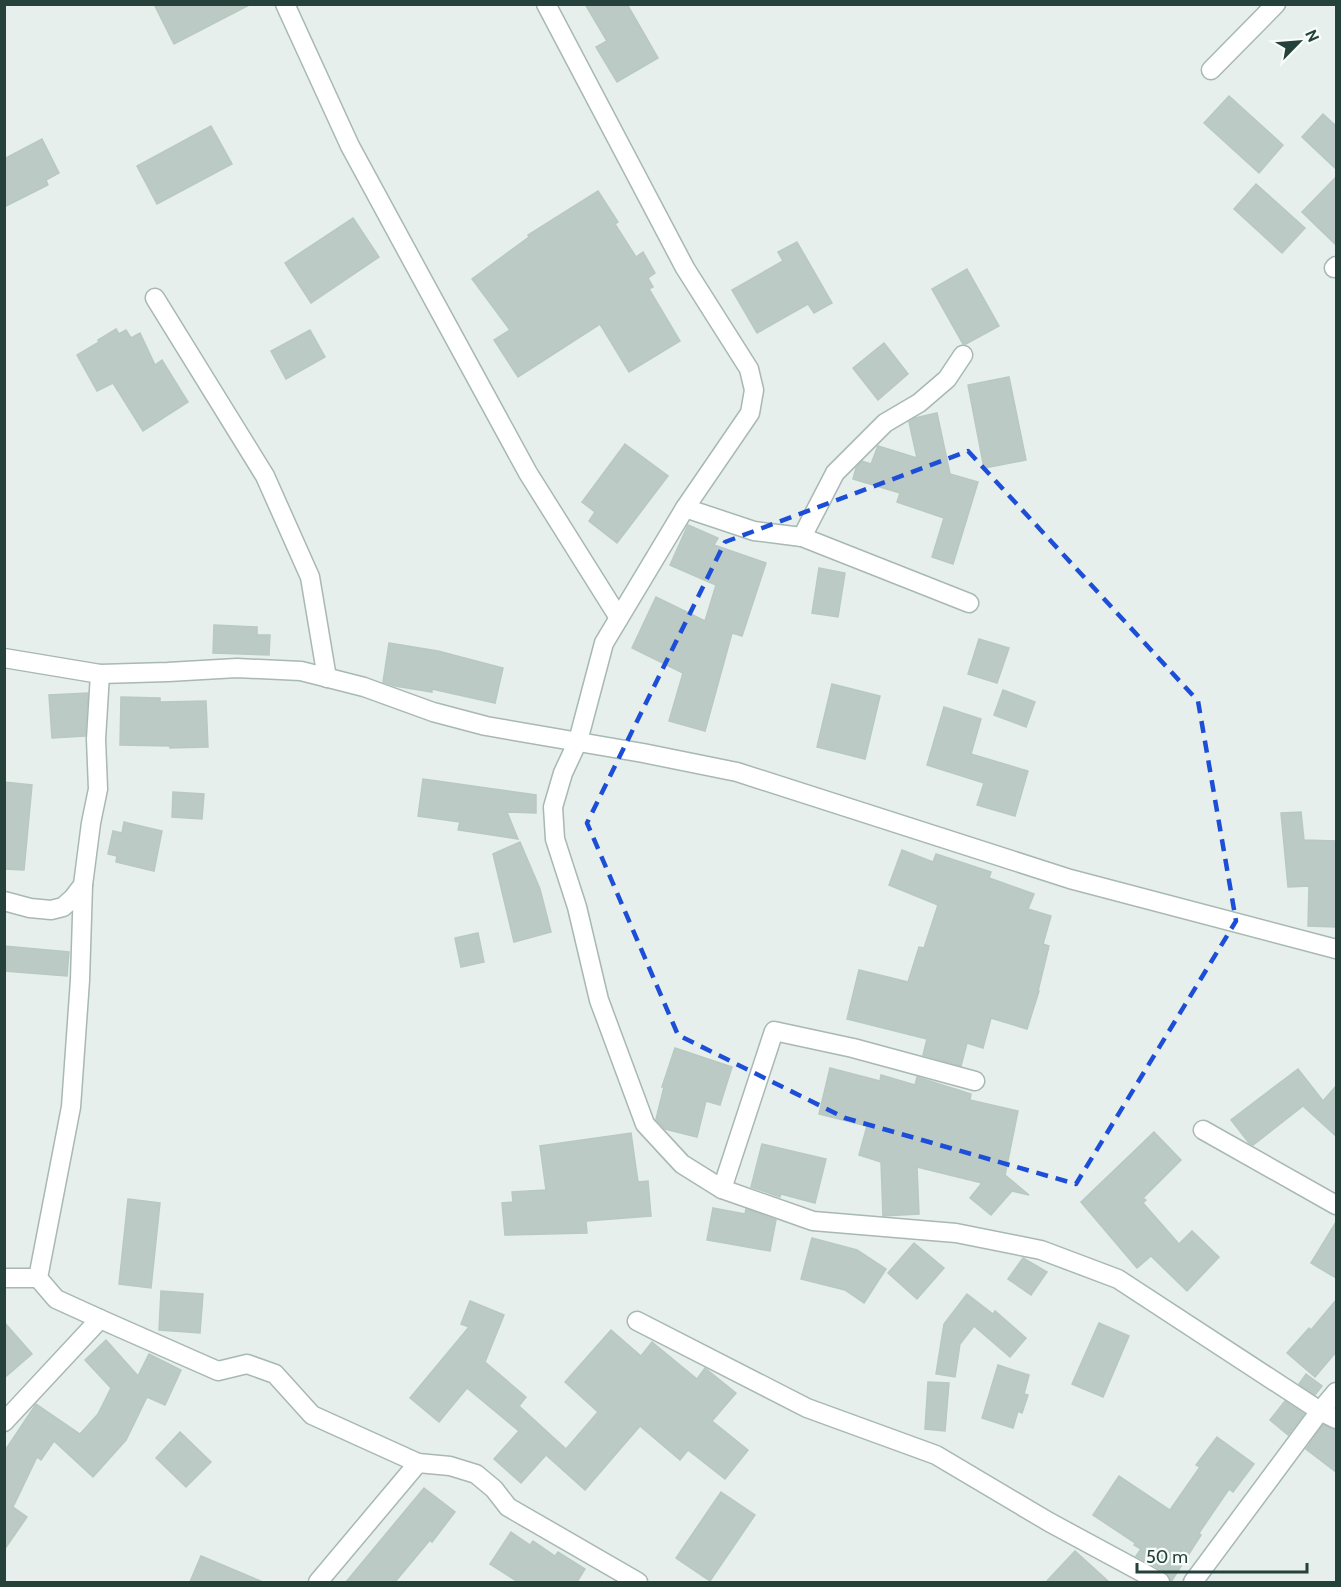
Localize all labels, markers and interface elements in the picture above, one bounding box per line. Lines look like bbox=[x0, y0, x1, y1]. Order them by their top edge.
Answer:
north arrow bbox=[1269, 12, 1329, 72]
text: N bbox=[1301, 27, 1323, 45]
scale bar bbox=[1137, 1536, 1306, 1574]
text: 50 m bbox=[1146, 1546, 1188, 1568]

